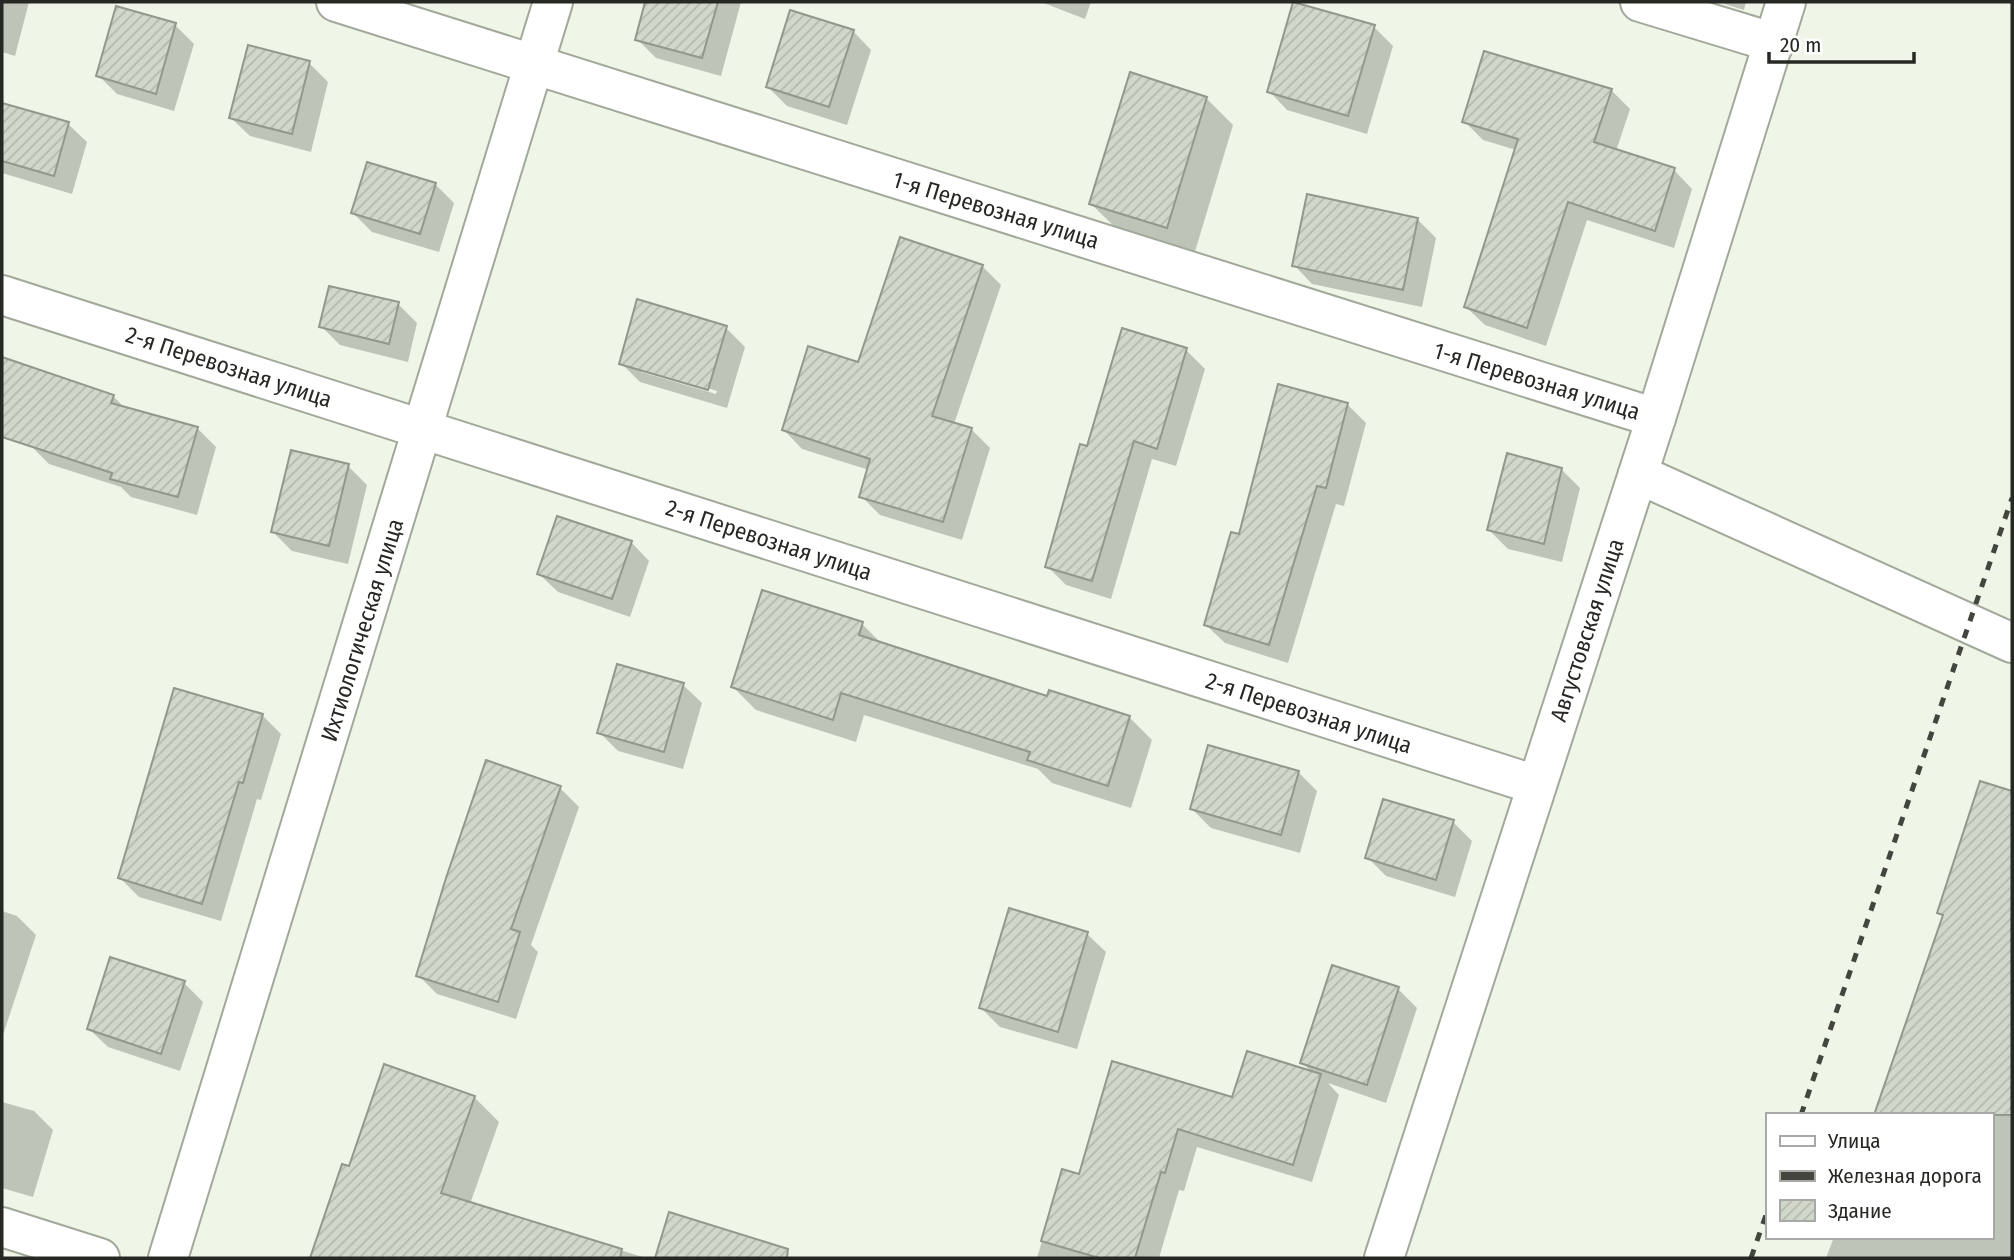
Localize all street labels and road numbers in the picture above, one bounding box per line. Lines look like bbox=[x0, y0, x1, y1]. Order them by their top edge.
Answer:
street label: 1-я Перевозная улица bbox=[890, 165, 1102, 255]
street label: 2-я Перевозная улица bbox=[122, 320, 336, 414]
street label: 1-я Перевозная улица bbox=[1431, 336, 1643, 426]
street label: 2-я Перевозная улица bbox=[662, 493, 876, 587]
street label: Ихтиологическая улица bbox=[315, 515, 409, 745]
street label: Августовская улица bbox=[1544, 535, 1630, 725]
street label: 2-я Перевозная улица bbox=[1202, 666, 1416, 760]

